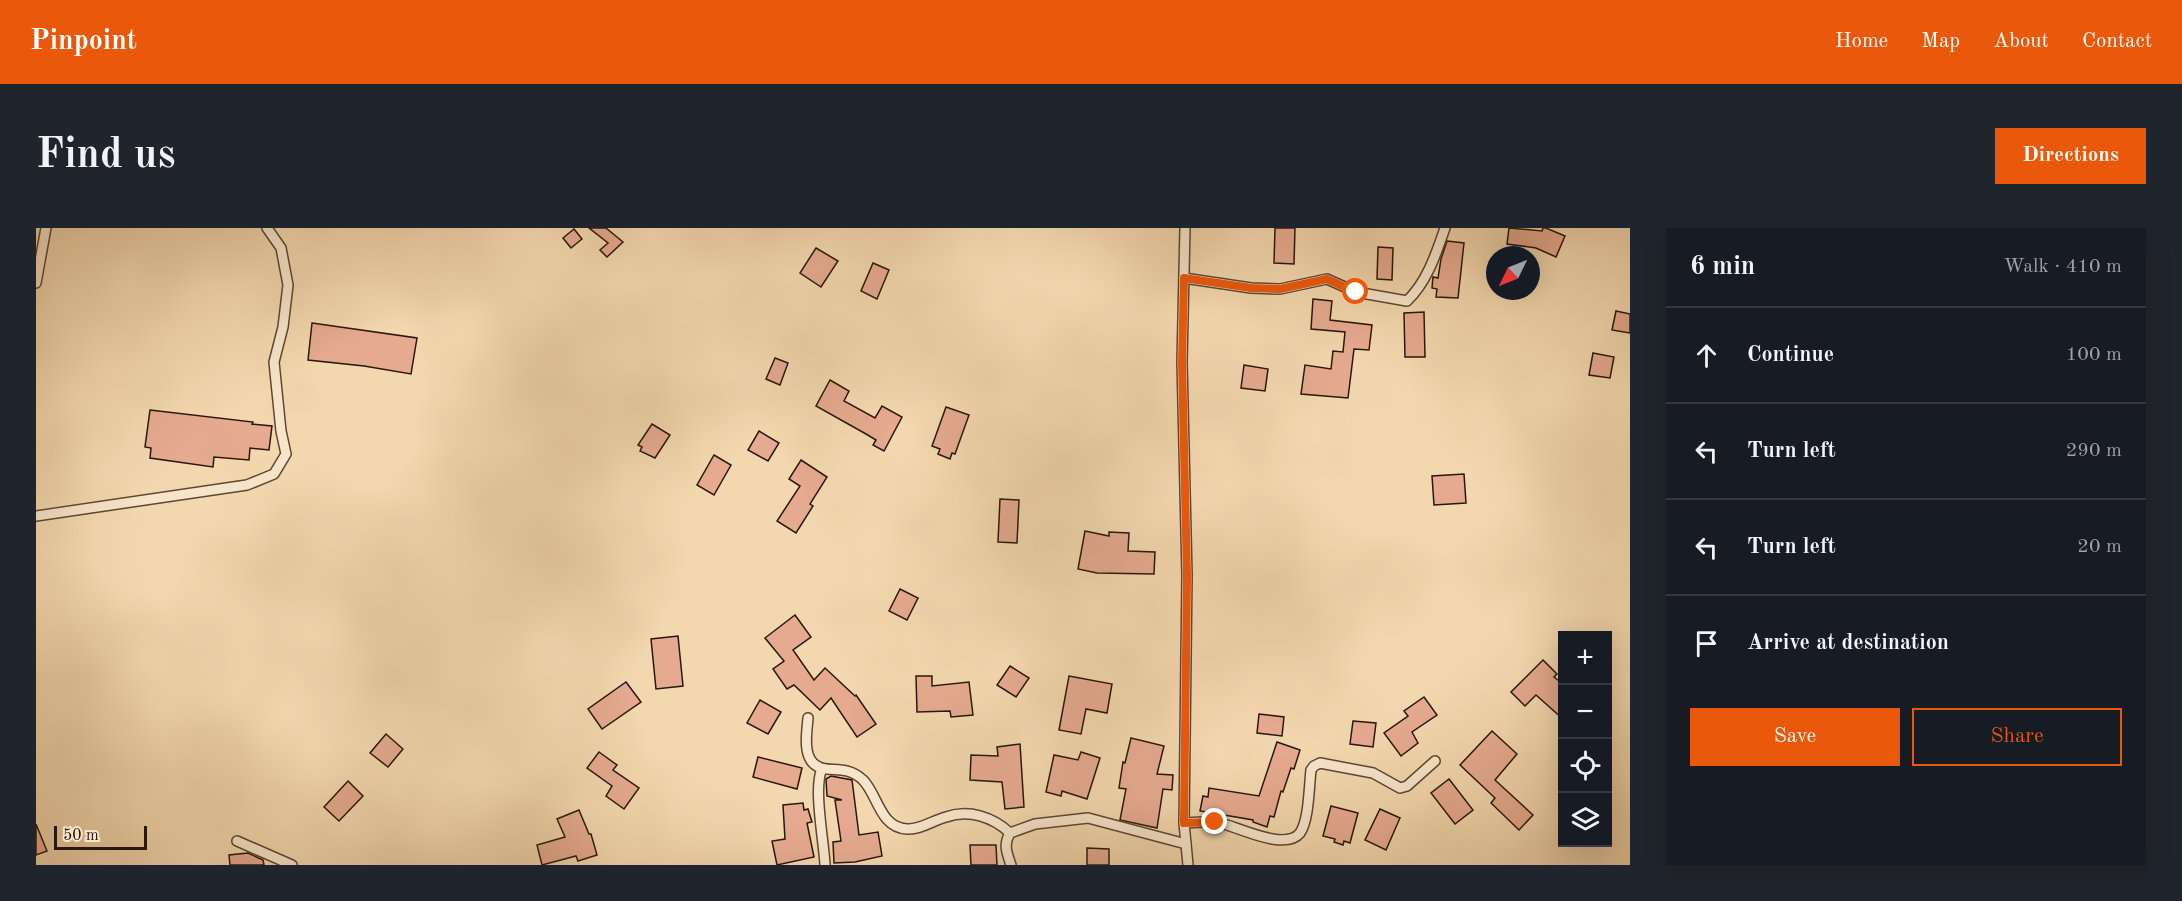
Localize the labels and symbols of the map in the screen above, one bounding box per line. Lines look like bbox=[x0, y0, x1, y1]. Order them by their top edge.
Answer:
north arrow bbox=[1486, 246, 1540, 300]
route start bbox=[1342, 278, 1368, 304]
route end bbox=[1201, 808, 1227, 834]
scale bar bbox=[54, 823, 147, 850]

